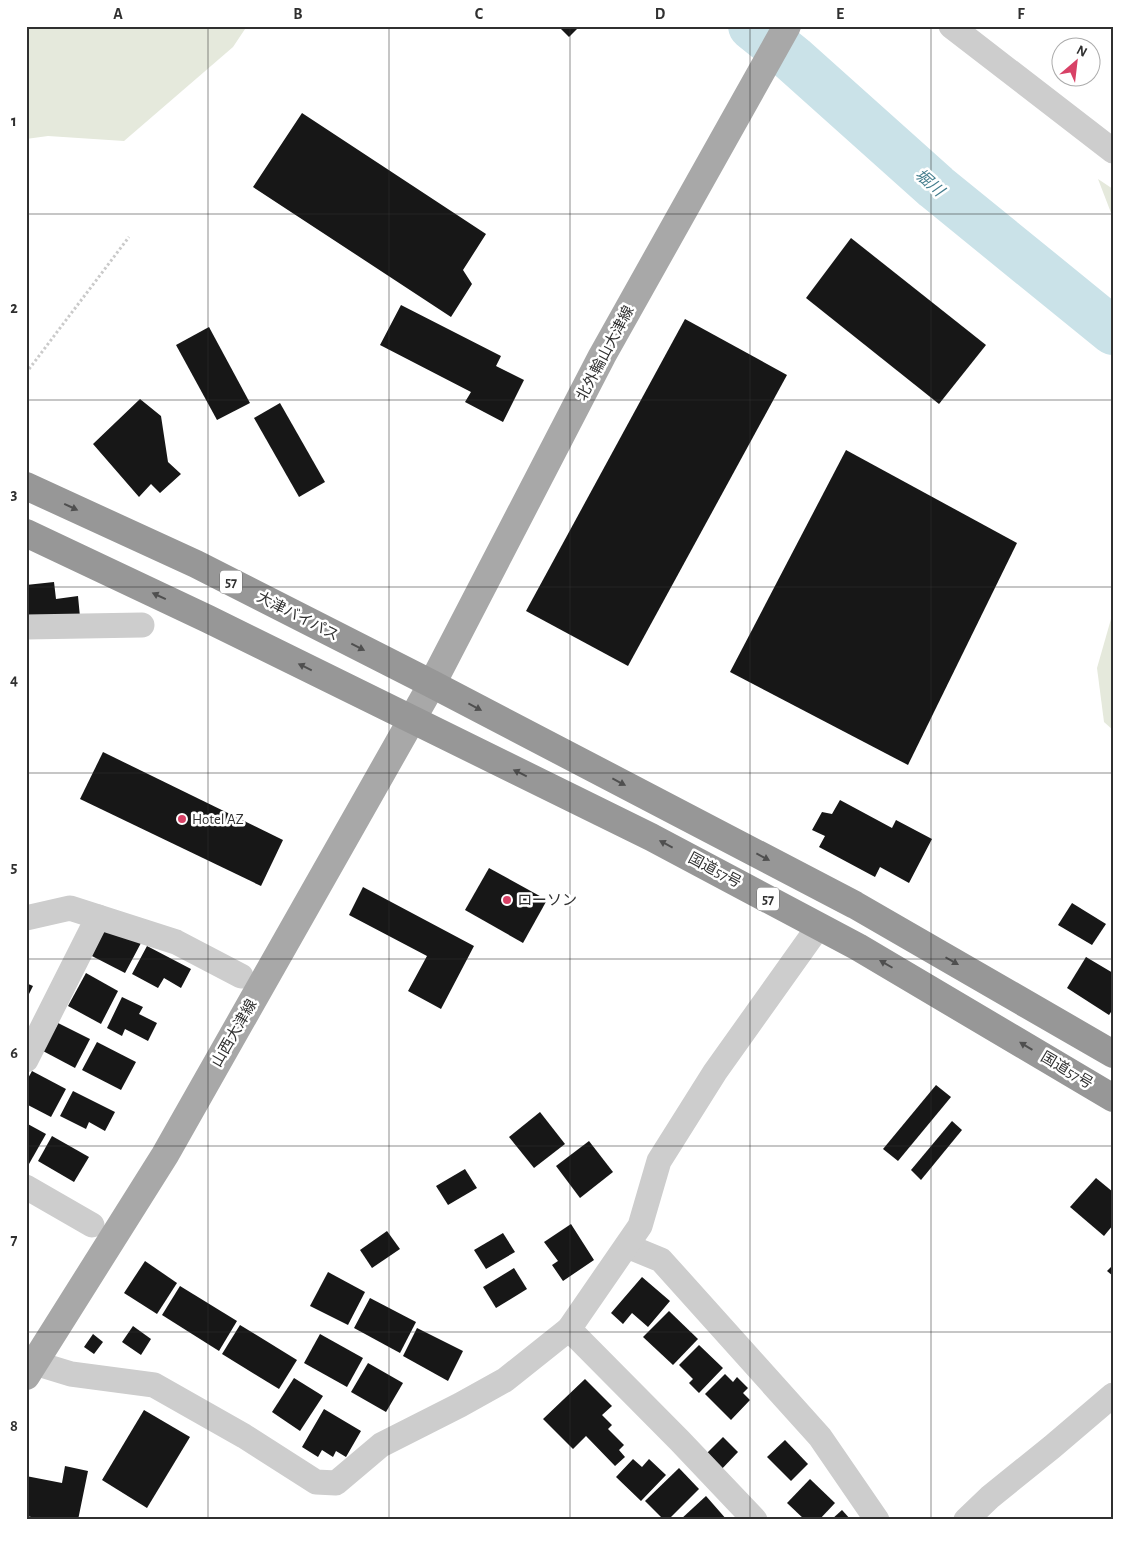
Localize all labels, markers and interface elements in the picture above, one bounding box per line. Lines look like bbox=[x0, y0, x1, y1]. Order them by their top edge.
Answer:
text: A bbox=[113, 6, 123, 22]
text: B bbox=[293, 6, 303, 22]
text: C bbox=[475, 6, 484, 22]
text: D bbox=[655, 6, 666, 22]
text: E bbox=[836, 6, 844, 22]
text: F bbox=[1017, 6, 1025, 22]
north arrow bbox=[1052, 38, 1102, 88]
text: N bbox=[1074, 43, 1089, 60]
text: 1 bbox=[11, 113, 17, 129]
water label: 堀川 bbox=[912, 165, 949, 201]
text: 2 bbox=[10, 300, 18, 316]
street label: 北外輪山大津線 bbox=[572, 302, 637, 403]
text: 3 bbox=[11, 486, 18, 502]
one-way arrow bbox=[64, 503, 78, 511]
road number: 57 bbox=[220, 570, 242, 594]
street label: 大津バイパス bbox=[254, 589, 342, 643]
one-way arrow bbox=[152, 592, 166, 600]
one-way arrow bbox=[351, 643, 366, 651]
one-way arrow bbox=[298, 663, 312, 671]
text: 4 bbox=[10, 672, 18, 688]
one-way arrow bbox=[468, 703, 483, 711]
one-way arrow bbox=[513, 768, 527, 776]
one-way arrow bbox=[612, 778, 627, 786]
place label: Hotel AZ bbox=[192, 812, 244, 827]
marker: Hotel AZ bbox=[176, 813, 188, 825]
one-way arrow bbox=[659, 840, 673, 849]
street label: 国道57号 bbox=[686, 849, 744, 891]
one-way arrow bbox=[756, 853, 771, 861]
text: 5 bbox=[11, 859, 18, 875]
road number: 57 bbox=[757, 888, 779, 911]
place label: ローソン bbox=[517, 893, 577, 908]
marker: ローソン bbox=[501, 894, 513, 906]
one-way arrow bbox=[944, 957, 959, 965]
one-way arrow bbox=[879, 959, 892, 968]
street label: 山西大津線 bbox=[208, 997, 260, 1069]
one-way arrow bbox=[1019, 1041, 1032, 1050]
text: 6 bbox=[10, 1045, 18, 1061]
street label: 国道57号 bbox=[1038, 1048, 1096, 1092]
text: 7 bbox=[11, 1232, 18, 1248]
text: 8 bbox=[10, 1418, 18, 1434]

